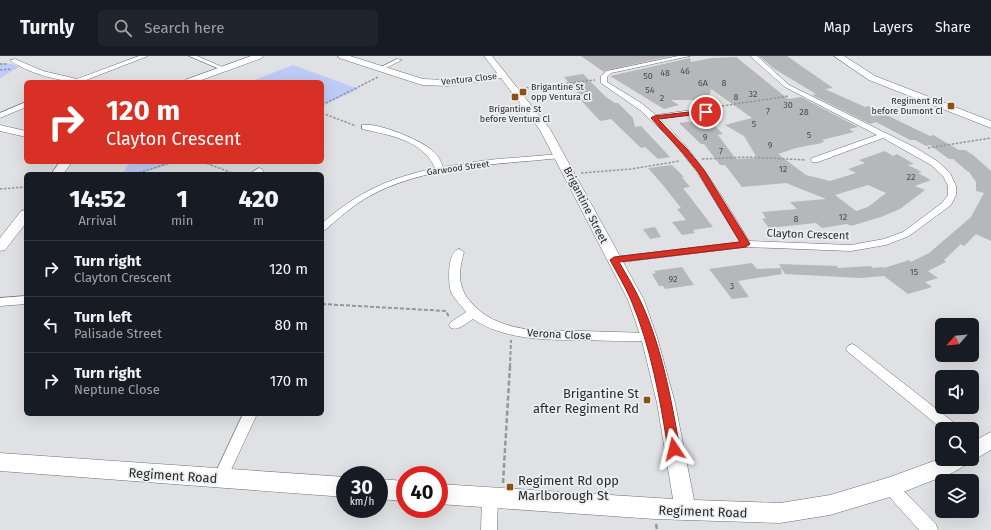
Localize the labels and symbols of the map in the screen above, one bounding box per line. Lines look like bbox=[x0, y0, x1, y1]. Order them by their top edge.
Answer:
house number: 46 bbox=[680, 66, 690, 76]
house number: 48 bbox=[660, 68, 670, 78]
street label: Ventura Close bbox=[441, 71, 497, 87]
house number: 50 bbox=[643, 71, 653, 81]
house number: 6A bbox=[698, 78, 709, 88]
house number: 8 bbox=[722, 78, 727, 88]
place label: Brigantine St opp Ventura Cl bbox=[531, 82, 591, 102]
house number: 54 bbox=[645, 85, 655, 95]
marker: Brigantine St opp Ventura Cl bbox=[518, 87, 528, 97]
house number: 32 bbox=[749, 89, 757, 99]
marker: Brigantine St before Ventura Cl bbox=[510, 92, 520, 102]
house number: 8 bbox=[734, 92, 739, 102]
house number: 2 bbox=[660, 93, 664, 103]
pin bbox=[689, 95, 723, 129]
place label: Regiment Rd before Dumont Cl bbox=[872, 96, 943, 116]
house number: 30 bbox=[783, 100, 793, 110]
marker: Regiment Rd before Dumont Cl bbox=[946, 101, 956, 111]
place label: Brigantine St before Ventura Cl bbox=[480, 104, 551, 124]
house number: 7 bbox=[766, 106, 770, 116]
house number: 28 bbox=[799, 107, 809, 117]
house number: 5 bbox=[752, 119, 757, 129]
house number: 5 bbox=[807, 130, 812, 140]
house number: 9 bbox=[703, 132, 708, 142]
house number: 9 bbox=[768, 140, 773, 150]
house number: 7 bbox=[719, 146, 723, 156]
street label: Garwood Street bbox=[426, 159, 491, 177]
house number: 12 bbox=[779, 164, 787, 174]
street label: Brigantine Street bbox=[561, 165, 610, 246]
house number: 22 bbox=[907, 172, 915, 182]
house number: 12 bbox=[839, 212, 847, 222]
house number: 8 bbox=[794, 214, 799, 224]
street label: Clayton Crescent bbox=[767, 227, 849, 242]
house number: 15 bbox=[910, 267, 919, 277]
house number: 92 bbox=[669, 274, 677, 284]
house number: 3 bbox=[730, 281, 734, 291]
north arrow bbox=[935, 318, 979, 362]
street label: Verona Close bbox=[527, 326, 591, 343]
place label: Brigantine St after Regiment Rd bbox=[533, 386, 639, 416]
marker: Brigantine St after Regiment Rd bbox=[642, 395, 652, 405]
position arrow bbox=[653, 428, 695, 470]
street label: Regiment Road bbox=[128, 465, 218, 486]
speed limit sign: 40 bbox=[396, 466, 448, 518]
place label: Regiment Rd opp Marlborough St bbox=[518, 473, 619, 503]
marker: Regiment Rd opp Marlborough St bbox=[505, 482, 515, 492]
street label: Regiment Road bbox=[658, 502, 748, 521]

